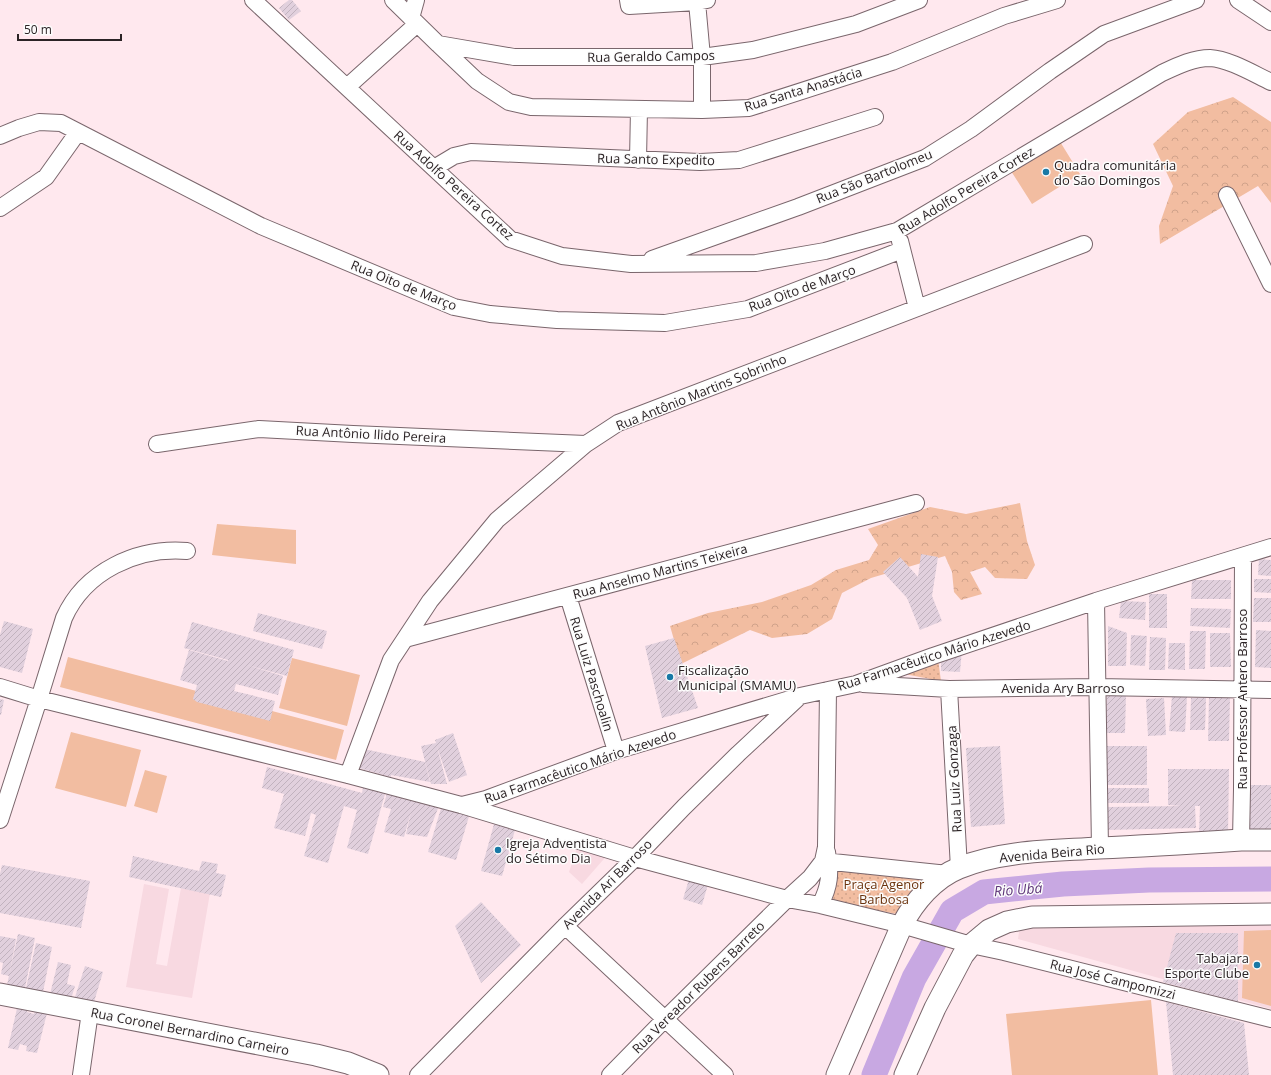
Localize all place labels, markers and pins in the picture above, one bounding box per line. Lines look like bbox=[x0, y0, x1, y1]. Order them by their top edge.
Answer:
place label: Quadra comunitária do São Domingos bbox=[1054, 156, 1176, 189]
marker: Quadra comunitária do São Domingos bbox=[1041, 167, 1051, 177]
place label: Fiscalização Municipal (SMAMU) bbox=[678, 661, 796, 694]
marker: Fiscalização Municipal (SMAMU) bbox=[665, 672, 675, 682]
place label: Igreja Adventista do Sétimo Dia bbox=[506, 834, 607, 867]
marker: Igreja Adventista do Sétimo Dia bbox=[493, 845, 503, 855]
place label: Tabajara Esporte Clube bbox=[1164, 949, 1249, 982]
marker: Tabajara Esporte Clube bbox=[1252, 960, 1262, 970]

